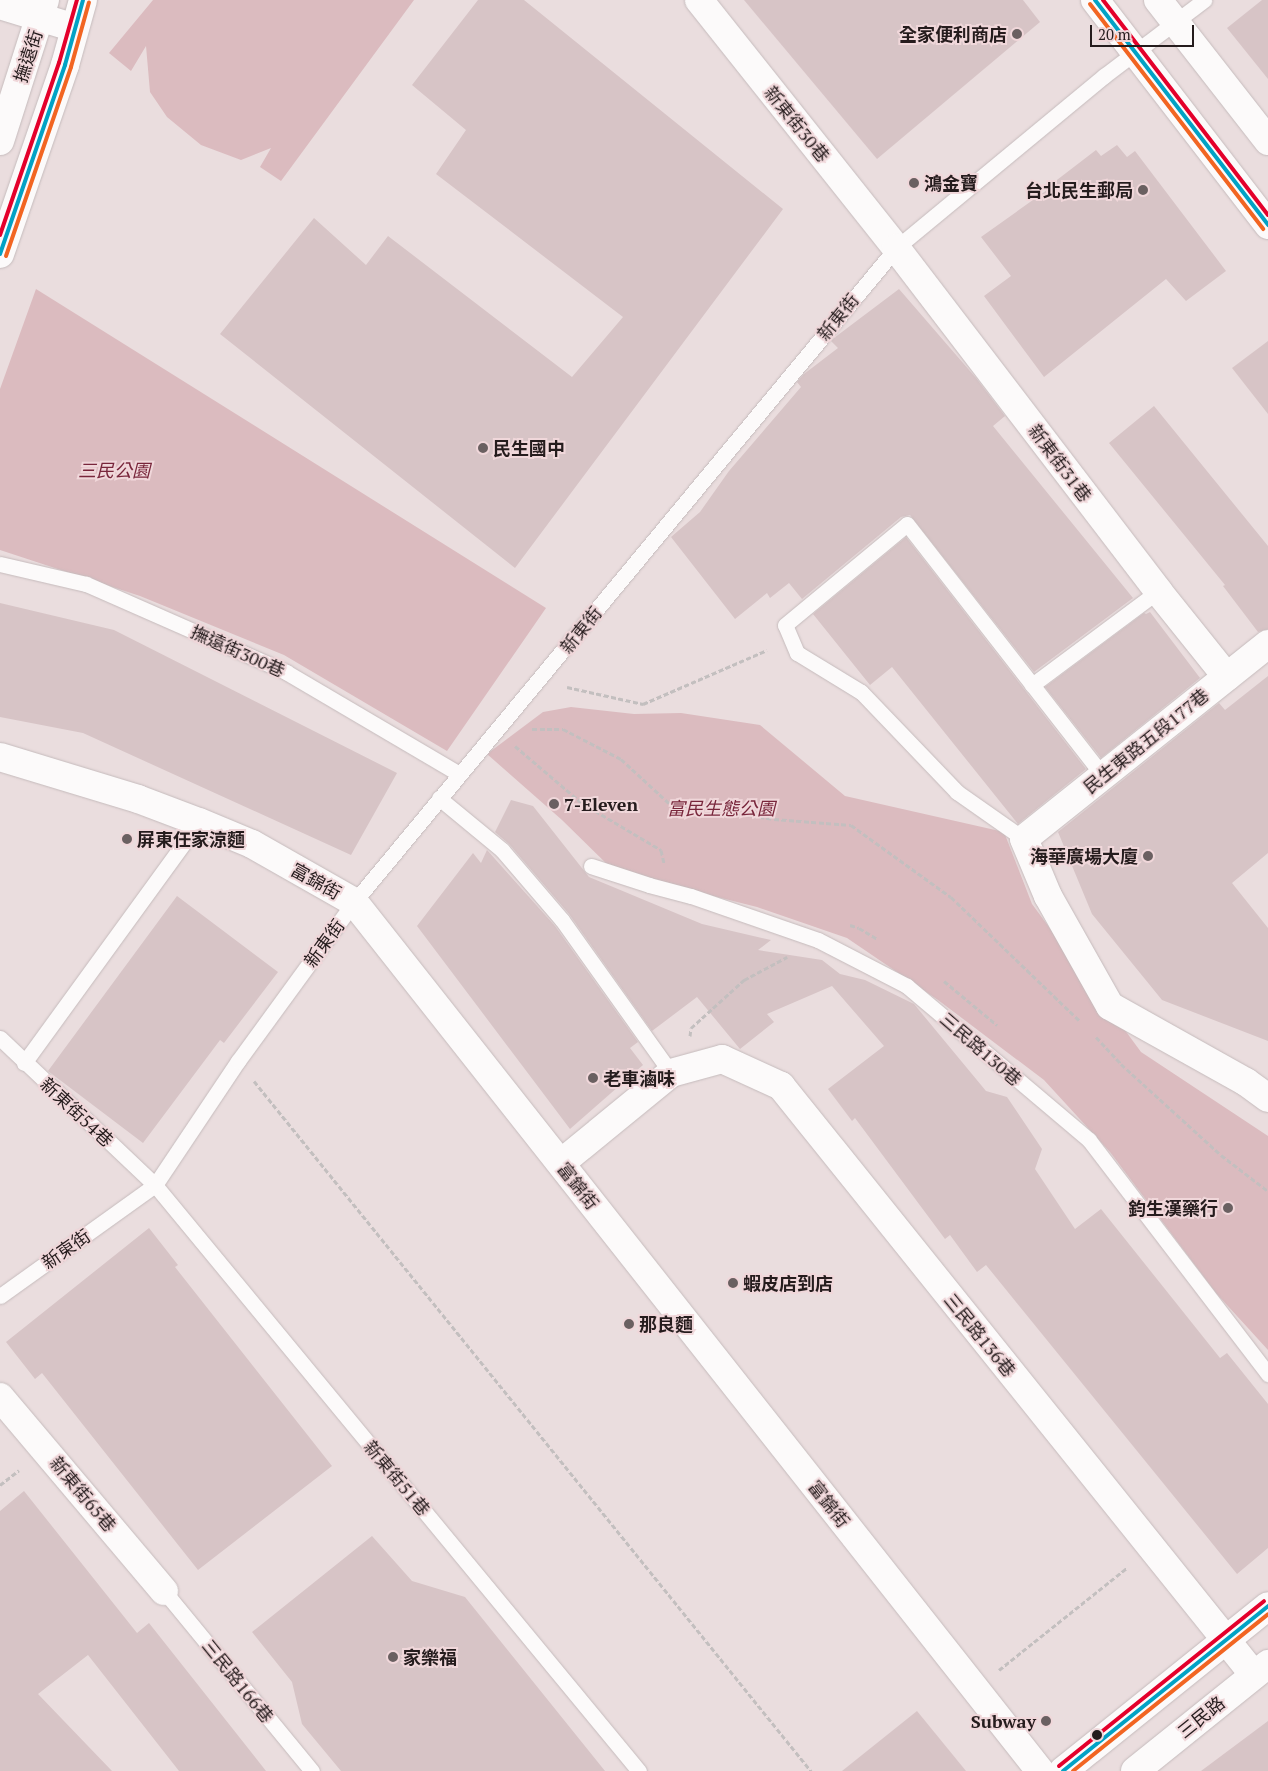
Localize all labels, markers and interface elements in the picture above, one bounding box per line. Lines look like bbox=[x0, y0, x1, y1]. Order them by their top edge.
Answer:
scale bar bbox=[1093, 15, 1197, 47]
place label: 全家便利商店 bbox=[899, 23, 1007, 45]
text: 20 m bbox=[1098, 24, 1131, 44]
street label: 撫遠街 bbox=[9, 27, 47, 85]
marker: 全家便利商店 bbox=[1011, 28, 1023, 40]
street label: 新東街30巷 bbox=[760, 82, 834, 166]
place label: 鴻金寶 bbox=[924, 172, 978, 194]
marker: 鴻金寶 bbox=[908, 177, 920, 189]
place label: 台北民生郵局 bbox=[1025, 179, 1133, 201]
marker: 台北民生郵局 bbox=[1137, 184, 1149, 196]
street label: 新東街 bbox=[813, 289, 863, 345]
street label: 新東街31巷 bbox=[1024, 420, 1096, 506]
place label: 民生國中 bbox=[493, 437, 565, 459]
marker: 民生國中 bbox=[477, 442, 489, 454]
park label: 三民公園 bbox=[78, 459, 150, 481]
street label: 新東街 bbox=[556, 602, 606, 658]
street label: 撫遠街300巷 bbox=[188, 621, 288, 681]
street label: 民生東路五段177巷 bbox=[1079, 684, 1213, 798]
place label: 7-Eleven bbox=[564, 793, 638, 815]
park label: 富民生態公園 bbox=[667, 797, 775, 819]
marker: 7-Eleven bbox=[548, 798, 560, 810]
place label: 屏東任家涼麵 bbox=[137, 828, 245, 850]
marker: 屏東任家涼麵 bbox=[121, 833, 133, 845]
place label: 海華廣場大廈 bbox=[1030, 845, 1138, 867]
marker: 海華廣場大廈 bbox=[1142, 850, 1154, 862]
street label: 富錦街 bbox=[287, 858, 345, 904]
street label: 新東街 bbox=[299, 915, 349, 971]
street label: 三民路130巷 bbox=[936, 1008, 1026, 1090]
place label: 老車滷味 bbox=[603, 1067, 675, 1089]
marker: 老車滷味 bbox=[587, 1072, 599, 1084]
street label: 新東街54巷 bbox=[36, 1073, 118, 1151]
street label: 富錦街 bbox=[553, 1158, 603, 1214]
place label: 鈞生漢藥行 bbox=[1128, 1197, 1218, 1219]
marker: 鈞生漢藥行 bbox=[1222, 1202, 1234, 1214]
street label: 新東街 bbox=[38, 1225, 94, 1273]
place label: 蝦皮店到店 bbox=[743, 1272, 833, 1294]
marker: 蝦皮店到店 bbox=[727, 1277, 739, 1289]
street label: 三民路136巷 bbox=[940, 1289, 1020, 1381]
place label: 那良麵 bbox=[639, 1313, 693, 1335]
marker: 那良麵 bbox=[623, 1318, 635, 1330]
street label: 新東街51巷 bbox=[359, 1436, 435, 1520]
street label: 新東街65巷 bbox=[45, 1452, 121, 1536]
street label: 富錦街 bbox=[804, 1476, 854, 1532]
street label: 三民路166巷 bbox=[198, 1635, 278, 1727]
place label: 家樂福 bbox=[403, 1646, 457, 1668]
marker: 家樂福 bbox=[387, 1651, 399, 1663]
street label: 三民路 bbox=[1173, 1692, 1229, 1742]
place label: Subway bbox=[971, 1710, 1036, 1732]
marker: Subway bbox=[1040, 1715, 1052, 1727]
unlabelled marker bbox=[1092, 1730, 1102, 1740]

